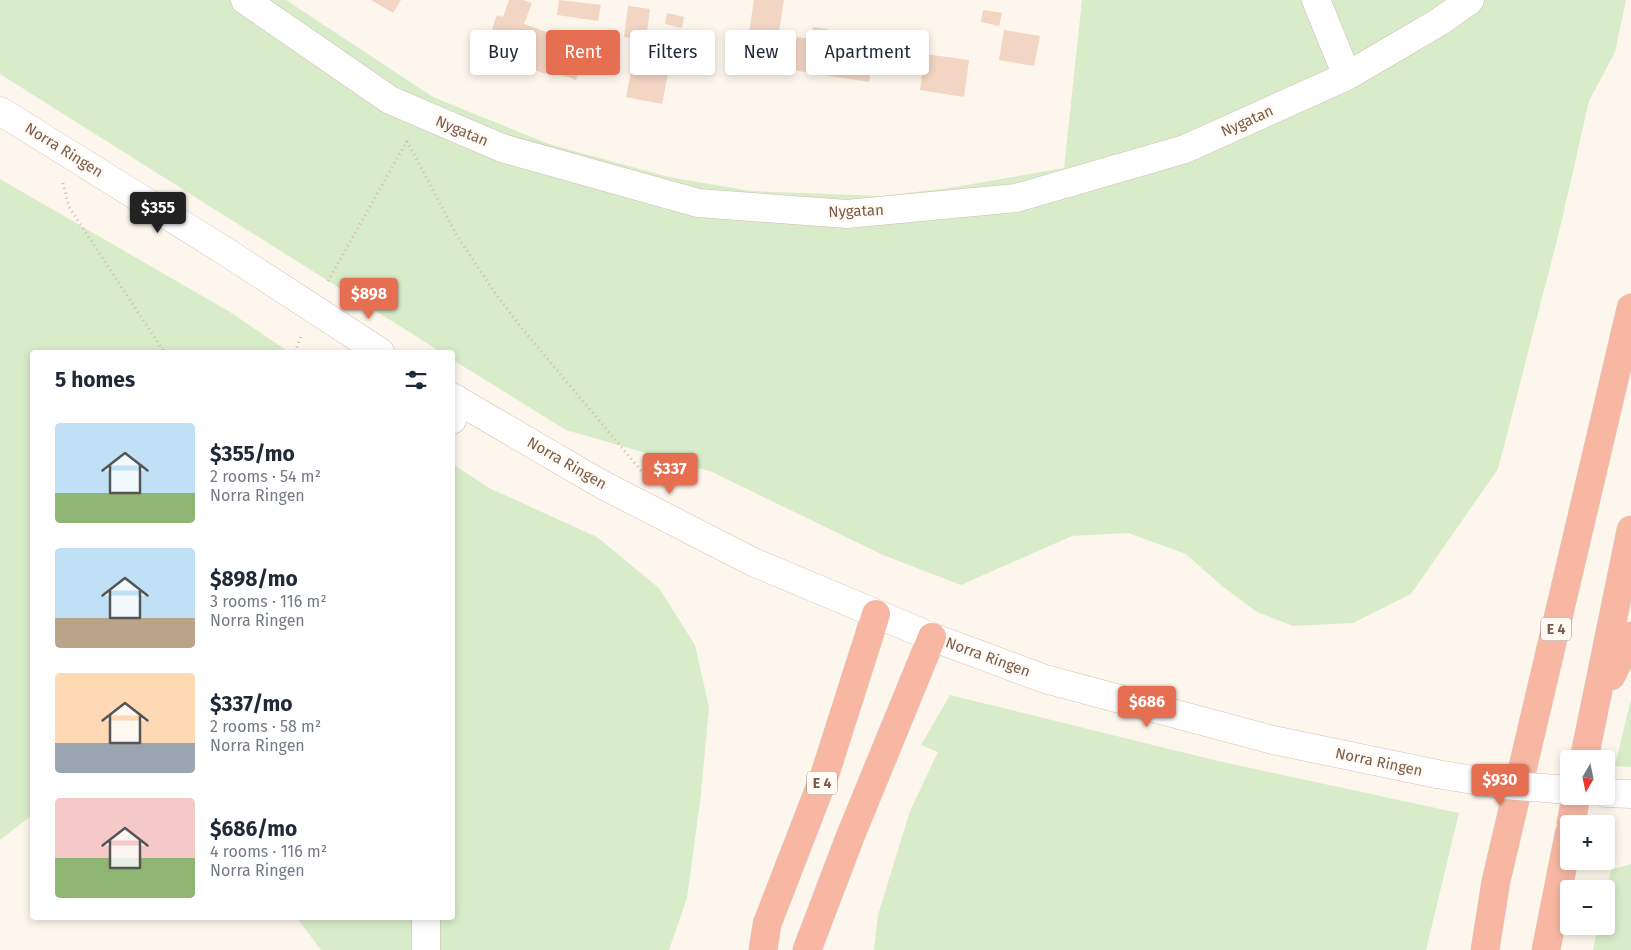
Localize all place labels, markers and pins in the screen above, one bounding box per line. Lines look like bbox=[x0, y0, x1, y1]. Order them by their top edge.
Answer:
pin: $355 bbox=[128, 192, 188, 234]
pin: $898 bbox=[339, 278, 399, 320]
pin: $337 bbox=[640, 452, 700, 495]
pin: $686 bbox=[1117, 686, 1177, 728]
pin: $930 bbox=[1470, 764, 1530, 806]

